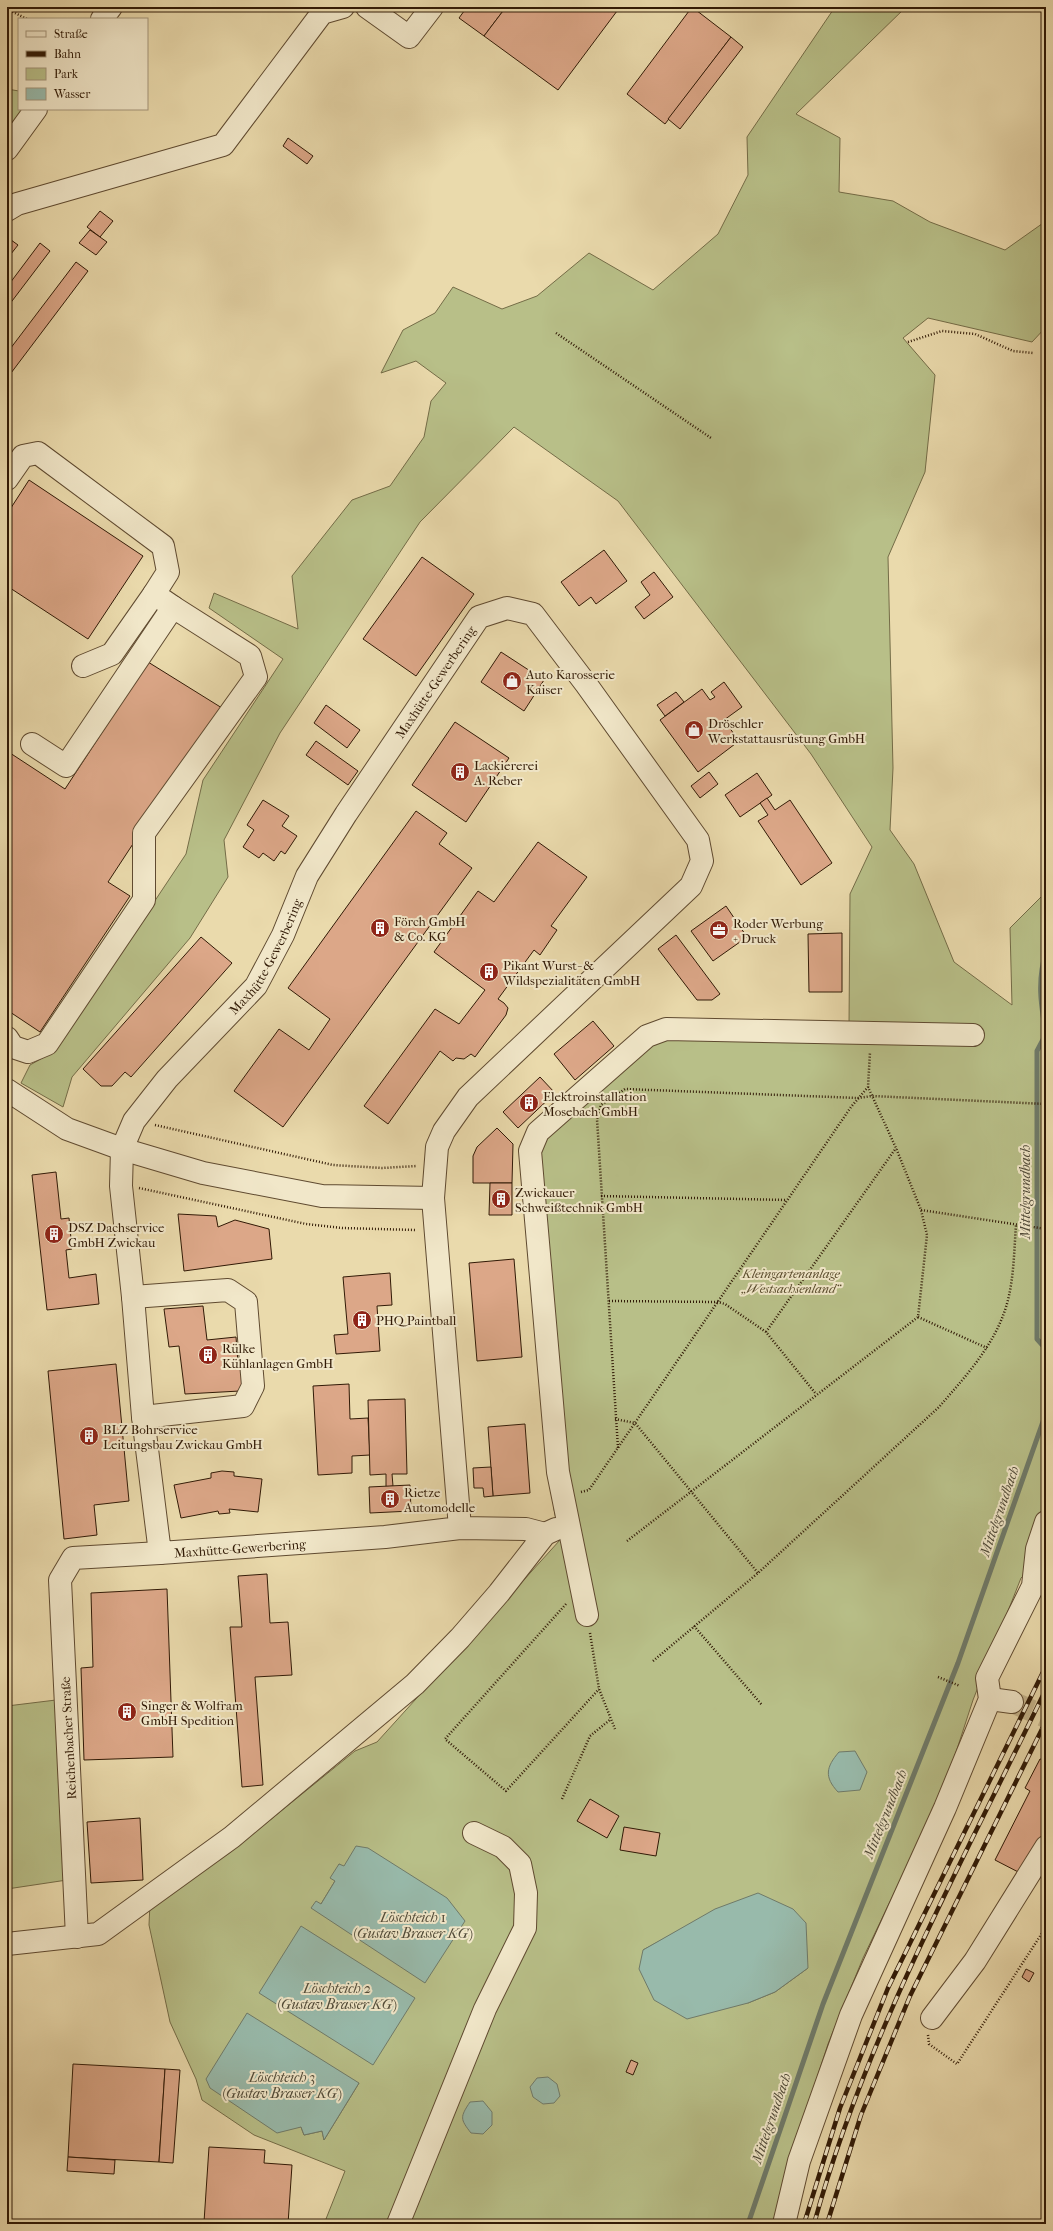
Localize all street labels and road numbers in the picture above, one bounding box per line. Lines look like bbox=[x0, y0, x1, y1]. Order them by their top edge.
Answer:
street label: Maxhütte-Gewerbering bbox=[392, 622, 479, 741]
street label: Maxhütte-Gewerbering bbox=[226, 896, 305, 1018]
street label: Maxhütte-Gewerbering bbox=[174, 1536, 308, 1561]
street label: Reichenbacher Straße bbox=[58, 1675, 79, 1800]

